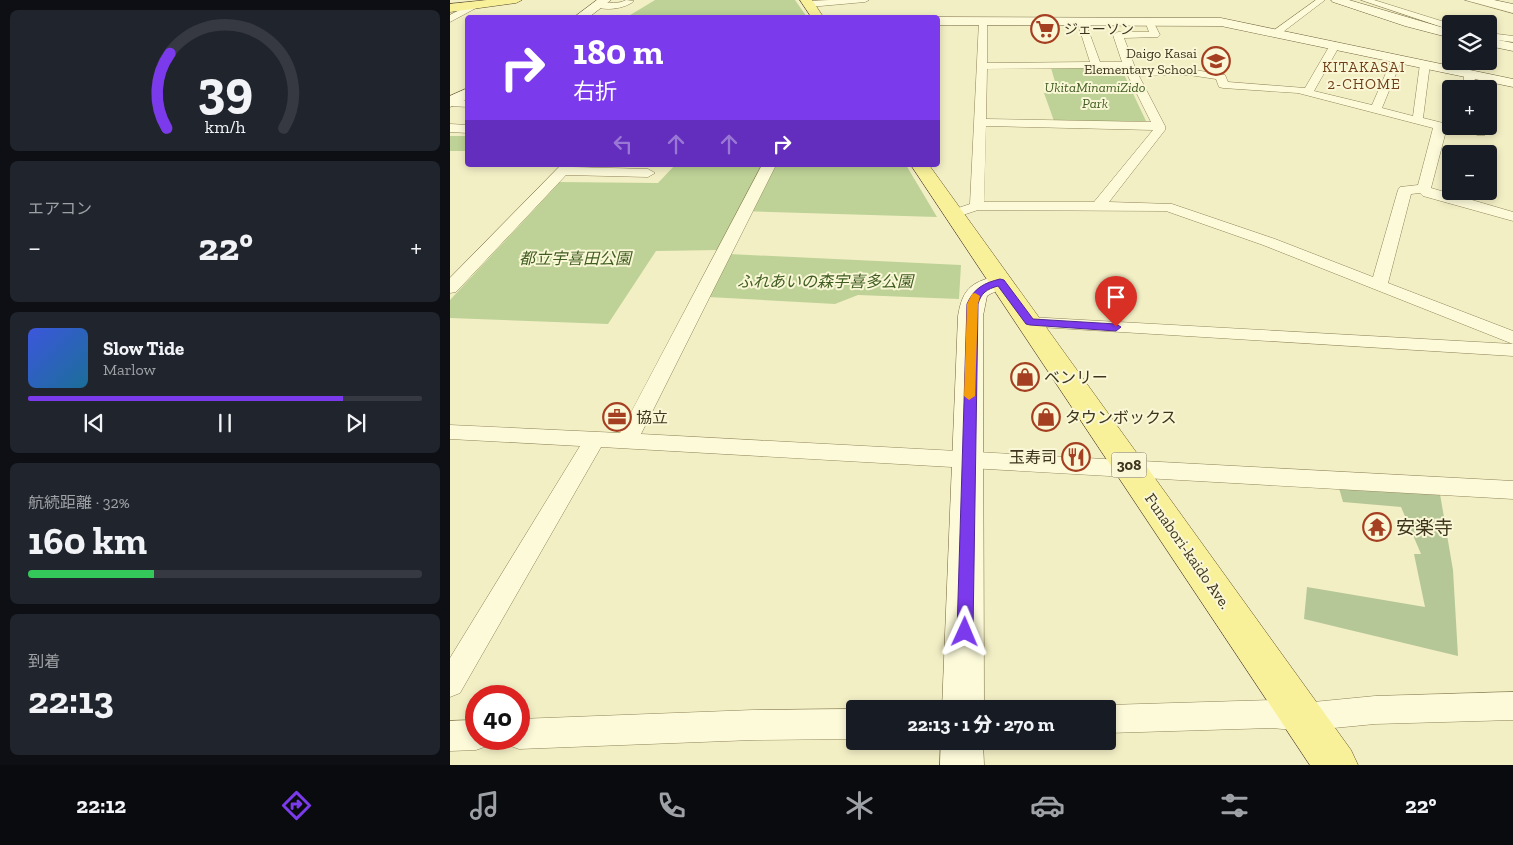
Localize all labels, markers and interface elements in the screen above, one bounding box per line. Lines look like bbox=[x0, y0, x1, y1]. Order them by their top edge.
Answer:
supermarket icon: ジェーソン bbox=[1030, 14, 1060, 44]
map controls bbox=[1442, 15, 1497, 200]
button: layers bbox=[1442, 15, 1497, 70]
place label: ジェーソン bbox=[1064, 21, 1134, 38]
text: 180 m bbox=[573, 31, 663, 73]
icon: right bbox=[490, 35, 555, 100]
place label: Daigo Kasai Elementary School bbox=[1084, 45, 1197, 78]
school or university icon: Daigo Kasai Elementary School bbox=[1201, 46, 1231, 76]
text: 39 bbox=[197, 58, 253, 120]
district label: KITAKASAI 2-CHOME bbox=[1322, 58, 1406, 93]
text: 右折 bbox=[573, 78, 617, 105]
park label: UkitaMinamiZido Park bbox=[1045, 79, 1146, 112]
button: + bbox=[1442, 80, 1497, 135]
text: km/h bbox=[205, 116, 245, 138]
icon: left bbox=[609, 130, 637, 158]
icon: ahead bbox=[662, 130, 690, 158]
icon: ahead bbox=[715, 130, 743, 158]
icon: right bbox=[768, 130, 796, 158]
button: − bbox=[1442, 145, 1497, 200]
text: エアコン bbox=[28, 199, 92, 218]
text: 22° bbox=[198, 224, 253, 270]
text: − bbox=[28, 231, 41, 264]
text: + bbox=[410, 231, 422, 264]
park label: 都立宇喜田公園 bbox=[519, 249, 633, 268]
park label: ふれあいの森宇喜多公園 bbox=[737, 272, 915, 291]
pin bbox=[1095, 276, 1137, 327]
icon: arrive bbox=[1102, 283, 1130, 311]
text: Slow Tide bbox=[103, 337, 184, 360]
text: Marlow bbox=[103, 360, 156, 379]
shop icon: ベンリー bbox=[1010, 362, 1040, 392]
place label: ベンリー bbox=[1044, 368, 1108, 387]
office icon: 協立 bbox=[602, 402, 632, 432]
shop icon: タウンボックス bbox=[1031, 402, 1061, 432]
place label: 協立 bbox=[636, 408, 668, 427]
place label: タウンボックス bbox=[1065, 408, 1177, 427]
icon: previous bbox=[80, 409, 108, 437]
icon: pause bbox=[211, 409, 239, 437]
icon: next bbox=[342, 409, 370, 437]
restaurant icon: 玉寿司 bbox=[1061, 442, 1091, 472]
place label: 玉寿司 bbox=[1009, 448, 1057, 467]
road number: 308 bbox=[1112, 452, 1146, 478]
street label: Funabori-kaido Ave. bbox=[1141, 489, 1235, 613]
text: 航続距離 · 32% bbox=[28, 493, 130, 512]
temple icon: 安楽寺 bbox=[1362, 512, 1392, 542]
place label: 安楽寺 bbox=[1396, 516, 1453, 539]
text: 160 km bbox=[28, 518, 147, 564]
position arrow bbox=[938, 605, 990, 657]
text: 到着 bbox=[28, 652, 60, 671]
text: 22:13 bbox=[28, 677, 114, 723]
speed limit sign: 40 bbox=[465, 685, 530, 750]
text: 22:13 · 1 分 · 270 m bbox=[908, 713, 1054, 736]
icon: directions bbox=[279, 788, 314, 823]
icon: music bbox=[467, 788, 502, 823]
icon: phone bbox=[654, 788, 689, 823]
icon: climate bbox=[842, 788, 877, 823]
icon: car bbox=[1030, 788, 1065, 823]
icon: filters bbox=[1217, 788, 1252, 823]
text: 22:12 bbox=[76, 792, 126, 819]
text: 22° bbox=[1405, 792, 1437, 819]

